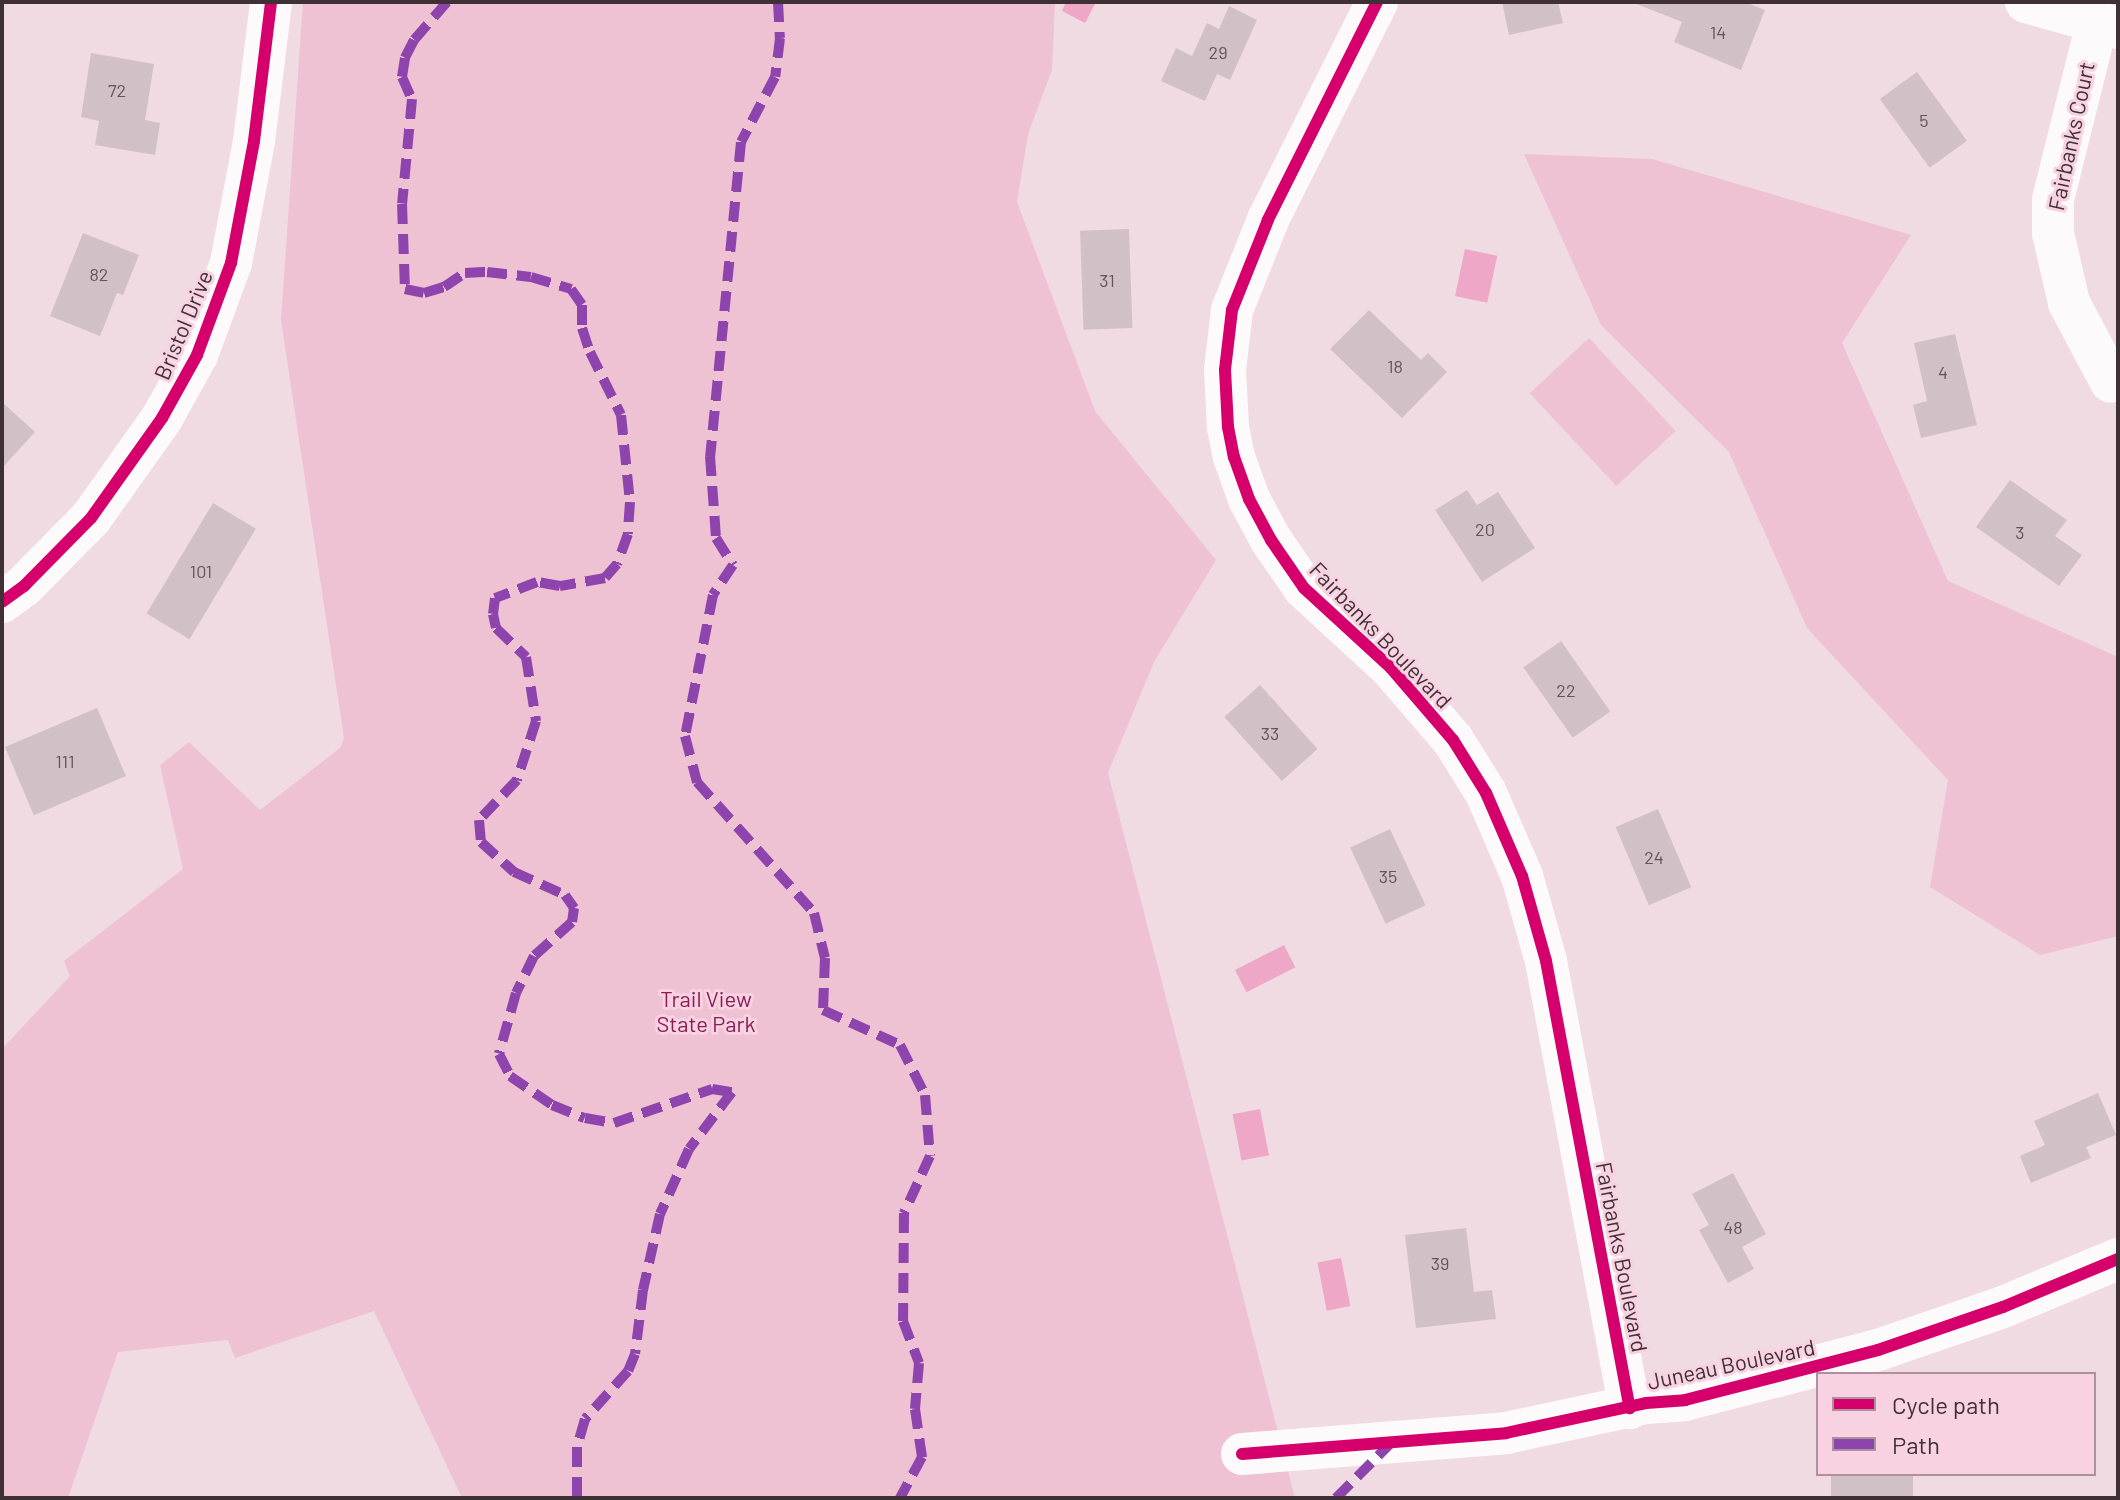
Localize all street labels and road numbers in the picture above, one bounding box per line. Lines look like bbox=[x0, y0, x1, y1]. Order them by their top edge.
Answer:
street label: Fairbanks Court bbox=[2042, 59, 2100, 213]
street label: Bristol Drive bbox=[148, 266, 218, 384]
street label: Fairbanks Boulevard bbox=[1304, 556, 1458, 714]
street label: Fairbanks Boulevard bbox=[1591, 1160, 1653, 1354]
street label: Juneau Boulevard bbox=[1645, 1333, 1817, 1395]

